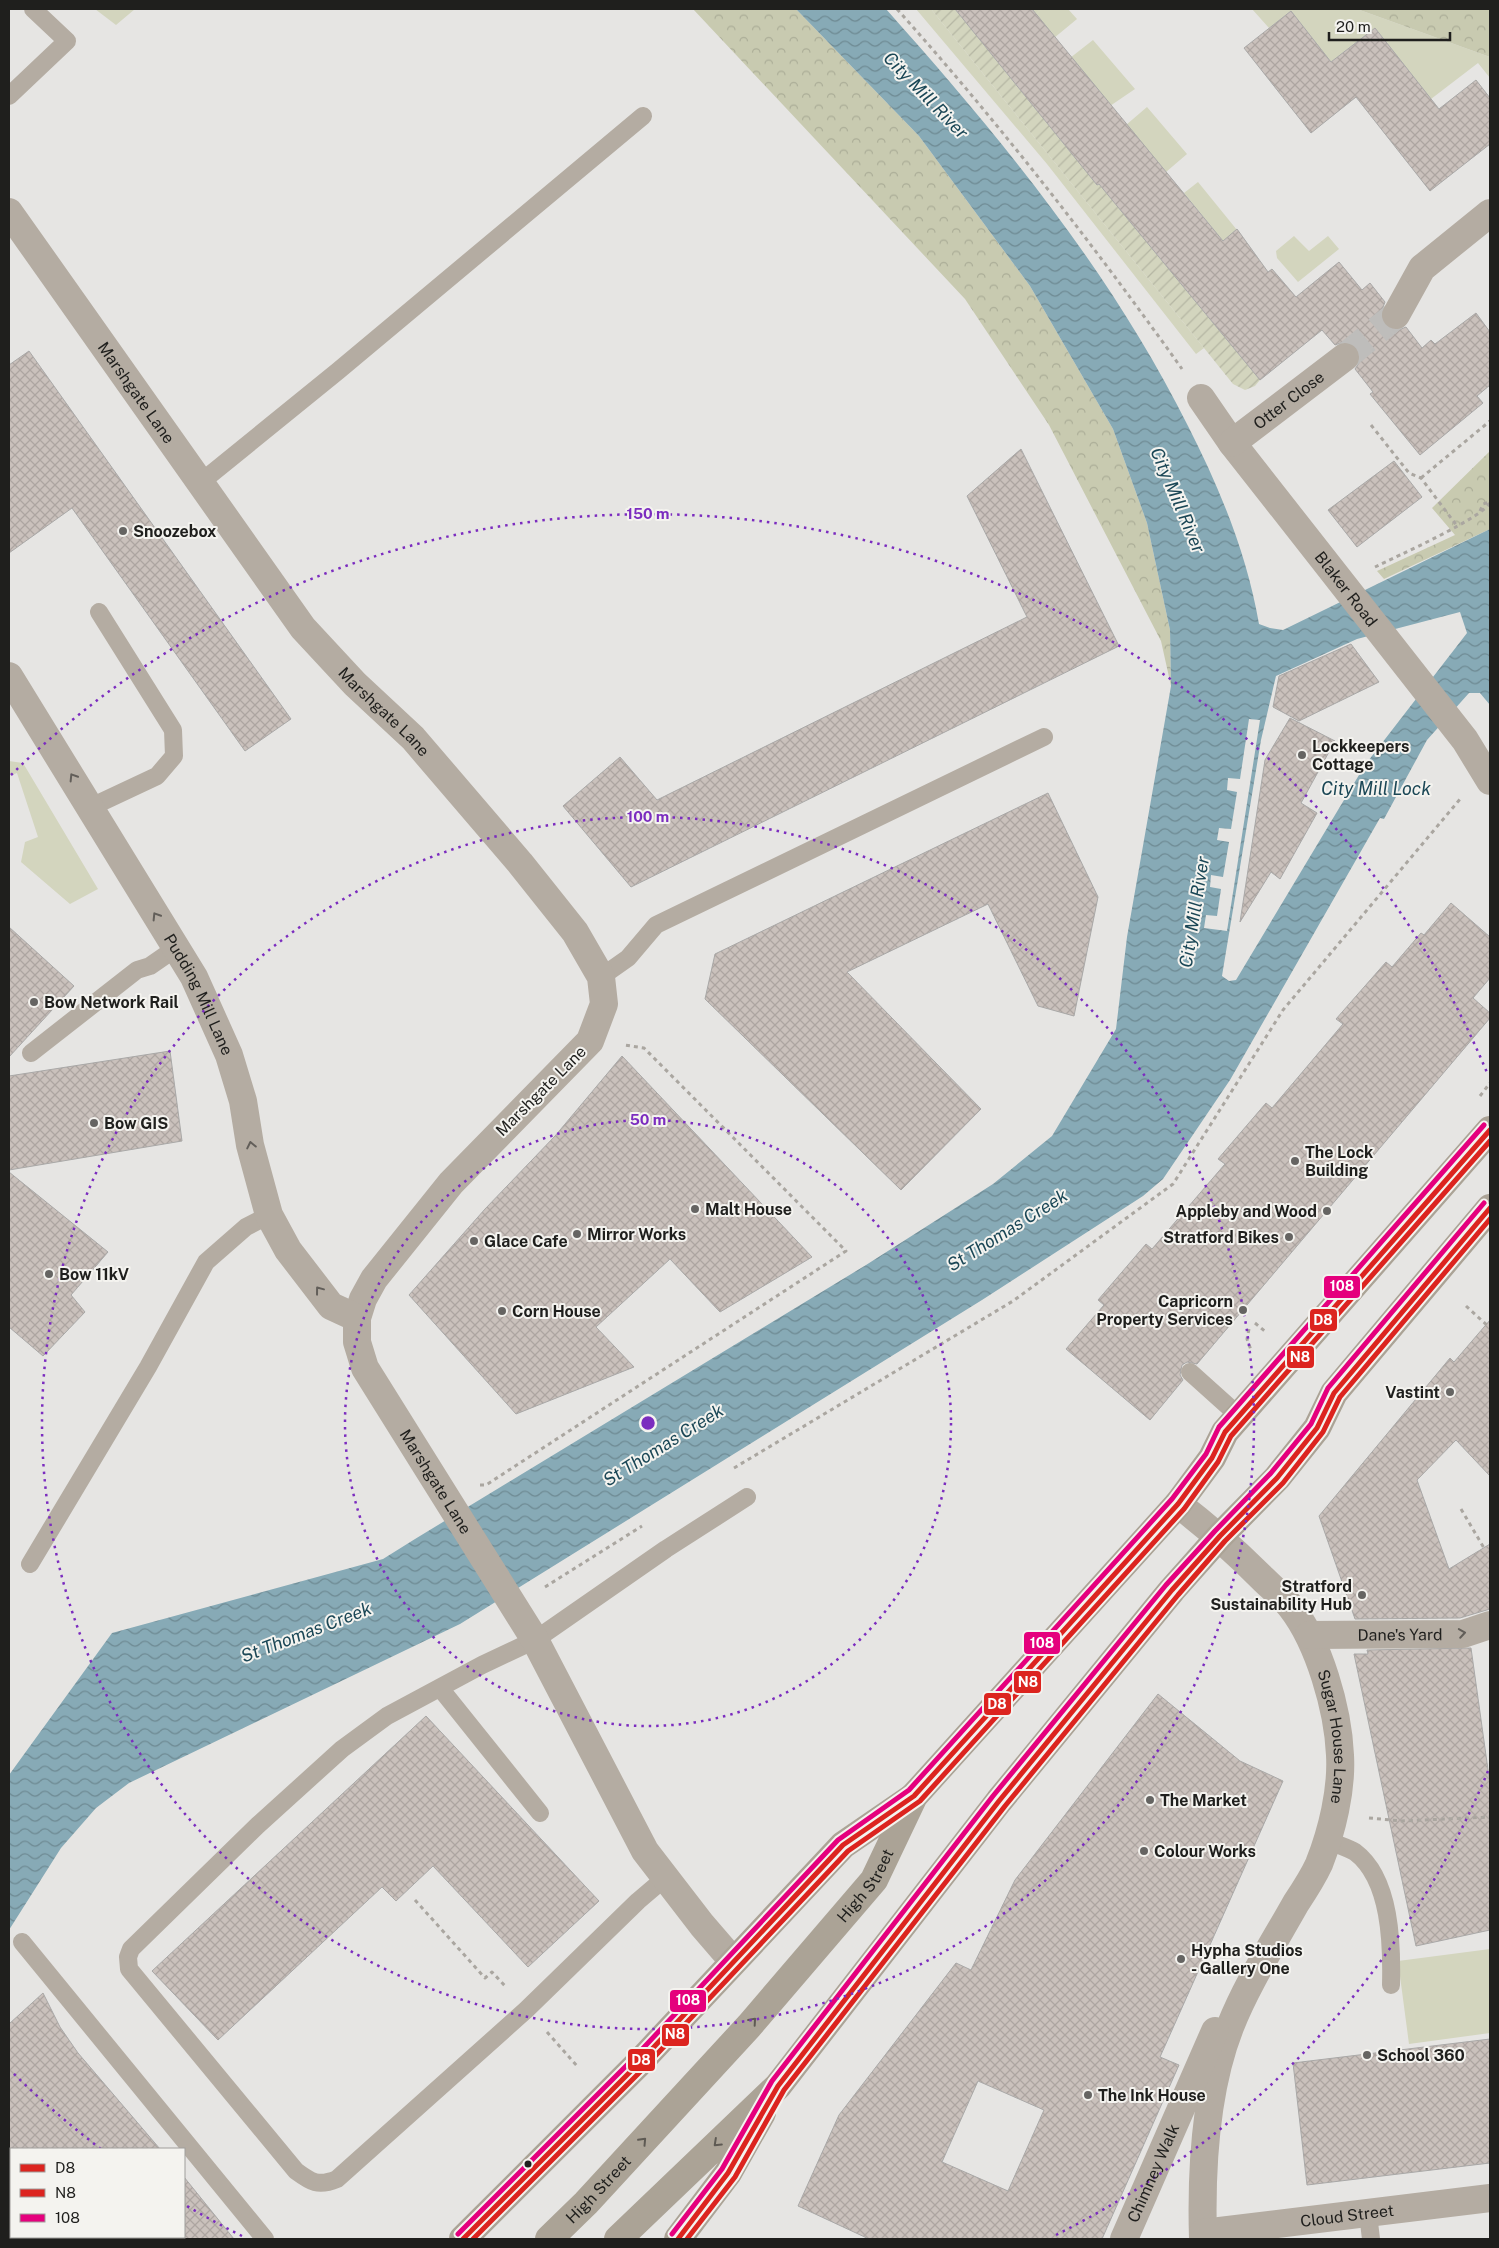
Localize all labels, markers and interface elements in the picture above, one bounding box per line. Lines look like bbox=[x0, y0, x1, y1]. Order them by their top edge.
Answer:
scale bar bbox=[1329, 10, 1450, 42]
text: 20 m bbox=[1336, 18, 1371, 35]
water label: City Mill River bbox=[879, 47, 973, 143]
street label: Marshgate Lane bbox=[94, 338, 179, 447]
street label: Otter Close bbox=[1249, 367, 1328, 433]
water label: City Mill River bbox=[1146, 444, 1210, 556]
text: 150 m bbox=[626, 505, 670, 522]
place label: Snoozebox bbox=[133, 522, 217, 541]
marker: Snoozebox bbox=[117, 525, 129, 537]
street label: Blaker Road bbox=[1311, 548, 1382, 630]
street label: Marshgate Lane bbox=[335, 663, 434, 760]
place label: Lockkeepers Cottage bbox=[1312, 737, 1410, 774]
marker: Lockkeepers Cottage bbox=[1296, 749, 1308, 761]
one-way arrow bbox=[69, 773, 79, 782]
water label: City Mill Lock bbox=[1321, 778, 1431, 799]
text: 100 m bbox=[627, 808, 669, 825]
water label: City Mill River bbox=[1175, 855, 1213, 969]
one-way arrow bbox=[153, 912, 163, 921]
street label: Pudding Mill Lane bbox=[160, 930, 237, 1058]
place label: Bow Network Rail bbox=[44, 993, 179, 1012]
marker: Bow Network Rail bbox=[28, 996, 40, 1008]
street label: Marshgate Lane bbox=[492, 1042, 590, 1140]
text: 50 m bbox=[630, 1111, 666, 1128]
place label: Bow GIS bbox=[104, 1114, 168, 1133]
marker: Bow GIS bbox=[88, 1117, 100, 1129]
one-way arrow bbox=[246, 1141, 256, 1150]
place label: The Lock Building bbox=[1305, 1143, 1373, 1180]
marker: The Lock Building bbox=[1289, 1155, 1301, 1167]
water label: St Thomas Creek bbox=[943, 1184, 1071, 1276]
place label: Malt House bbox=[705, 1200, 792, 1219]
place label: Appleby and Wood bbox=[1176, 1202, 1317, 1221]
marker: Malt House bbox=[689, 1203, 701, 1215]
marker: Appleby and Wood bbox=[1321, 1205, 1333, 1217]
place label: Mirror Works bbox=[587, 1225, 686, 1244]
marker: Mirror Works bbox=[571, 1228, 583, 1240]
place label: Stratford Bikes bbox=[1163, 1228, 1279, 1247]
marker: Stratford Bikes bbox=[1283, 1231, 1295, 1243]
place label: Glace Cafe bbox=[484, 1232, 568, 1251]
marker: Glace Cafe bbox=[468, 1235, 480, 1247]
place label: Bow 11kV bbox=[59, 1265, 129, 1284]
marker: Bow 11kV bbox=[43, 1268, 55, 1280]
line badge: 108 bbox=[1323, 1275, 1361, 1299]
text: 108 bbox=[1330, 1278, 1354, 1294]
one-way arrow bbox=[316, 1287, 324, 1296]
place label: Capricorn Property Services bbox=[1096, 1292, 1233, 1329]
place label: Corn House bbox=[512, 1302, 601, 1321]
marker: Capricorn Property Services bbox=[1237, 1304, 1249, 1316]
marker: Corn House bbox=[496, 1305, 508, 1317]
line badge: D8 bbox=[1309, 1308, 1338, 1332]
text: D8 bbox=[1313, 1312, 1333, 1328]
line badge: N8 bbox=[1286, 1345, 1315, 1369]
text: N8 bbox=[1290, 1349, 1310, 1365]
place label: Vastint bbox=[1385, 1383, 1440, 1402]
marker: Vastint bbox=[1444, 1386, 1456, 1398]
water label: St Thomas Creek bbox=[599, 1399, 727, 1491]
centre of rings bbox=[639, 1414, 657, 1432]
street label: Marshgate Lane bbox=[396, 1426, 476, 1537]
place label: Stratford Sustainability Hub bbox=[1210, 1577, 1352, 1614]
marker: Stratford Sustainability Hub bbox=[1356, 1589, 1368, 1601]
water label: St Thomas Creek bbox=[238, 1597, 374, 1667]
street label: Dane's Yard bbox=[1357, 1625, 1443, 1644]
one-way arrow bbox=[1459, 1628, 1467, 1639]
line badge: 108 bbox=[1023, 1631, 1061, 1655]
text: 108 bbox=[1030, 1635, 1054, 1651]
street label: Sugar House Lane bbox=[1314, 1667, 1350, 1806]
line badge: N8 bbox=[1013, 1670, 1042, 1694]
text: N8 bbox=[1018, 1674, 1038, 1690]
line badge: D8 bbox=[983, 1692, 1012, 1716]
text: D8 bbox=[987, 1696, 1007, 1712]
place label: The Market bbox=[1160, 1791, 1247, 1810]
marker: The Market bbox=[1144, 1794, 1156, 1806]
place label: Colour Works bbox=[1154, 1842, 1256, 1861]
marker: Colour Works bbox=[1138, 1845, 1150, 1857]
street label: High Street bbox=[833, 1846, 897, 1926]
place label: Hypha Studios - Gallery One bbox=[1191, 1941, 1303, 1978]
marker: Hypha Studios - Gallery One bbox=[1175, 1953, 1187, 1965]
line badge: 108 bbox=[669, 1989, 707, 2013]
text: 108 bbox=[676, 1992, 700, 2008]
one-way arrow bbox=[747, 2018, 756, 2027]
line badge: N8 bbox=[661, 2023, 690, 2047]
text: N8 bbox=[665, 2026, 685, 2042]
place label: School 360 bbox=[1377, 2046, 1465, 2065]
line badge: D8 bbox=[627, 2048, 656, 2072]
marker: School 360 bbox=[1361, 2049, 1373, 2061]
text: D8 bbox=[631, 2052, 651, 2068]
place label: The Ink House bbox=[1098, 2086, 1206, 2105]
marker: The Ink House bbox=[1082, 2089, 1094, 2101]
street label: Chimney Walk bbox=[1123, 2121, 1183, 2225]
one-way arrow bbox=[637, 2137, 646, 2146]
one-way arrow bbox=[714, 2137, 723, 2146]
legend bbox=[10, 2148, 185, 2238]
street label: High Street bbox=[562, 2151, 635, 2227]
text: D8 bbox=[55, 2159, 75, 2176]
unlabelled marker bbox=[523, 2159, 533, 2169]
text: N8 bbox=[55, 2184, 76, 2201]
street label: Cloud Street bbox=[1299, 2200, 1395, 2231]
text: 108 bbox=[55, 2209, 80, 2226]

